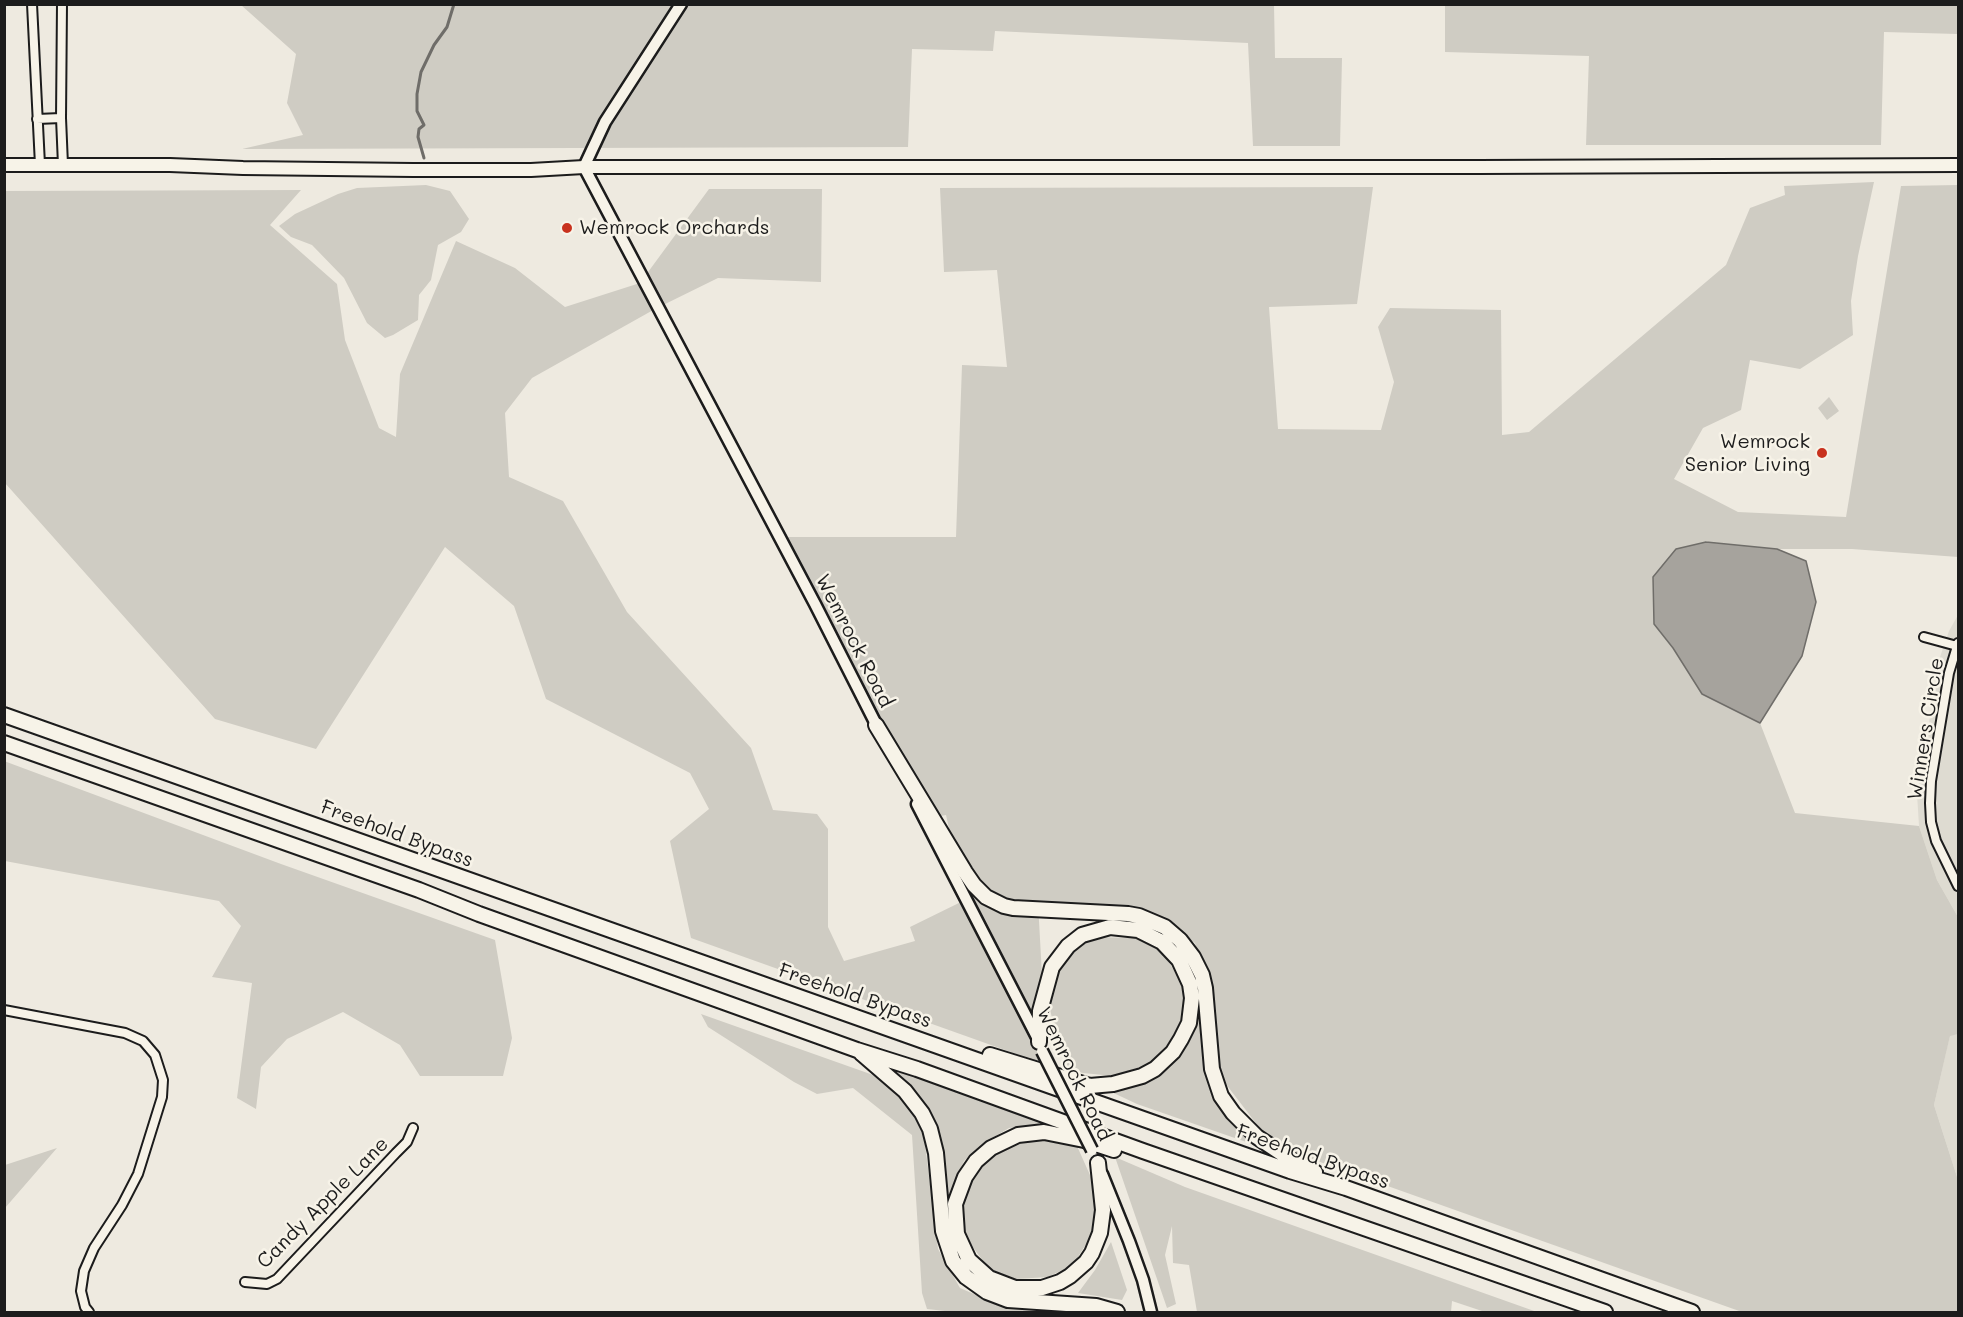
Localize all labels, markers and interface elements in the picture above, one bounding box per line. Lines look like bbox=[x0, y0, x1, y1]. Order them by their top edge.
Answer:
place label: Wemrock Orchards bbox=[579, 216, 769, 240]
marker: Wemrock Orchards bbox=[560, 221, 574, 235]
place label: Wemrock Senior Living bbox=[1685, 430, 1810, 477]
marker: Wemrock Senior Living bbox=[1815, 446, 1829, 460]
street label: Wemrock Road bbox=[810, 570, 898, 712]
street label: Winners Circle bbox=[1903, 656, 1949, 802]
street label: Freehold Bypass bbox=[318, 795, 476, 873]
street label: Freehold Bypass bbox=[775, 959, 935, 1033]
street label: Wemrock Road bbox=[1031, 1003, 1117, 1145]
street label: Freehold Bypass bbox=[1233, 1120, 1393, 1194]
street label: Candy Apple Lane bbox=[252, 1132, 394, 1274]

